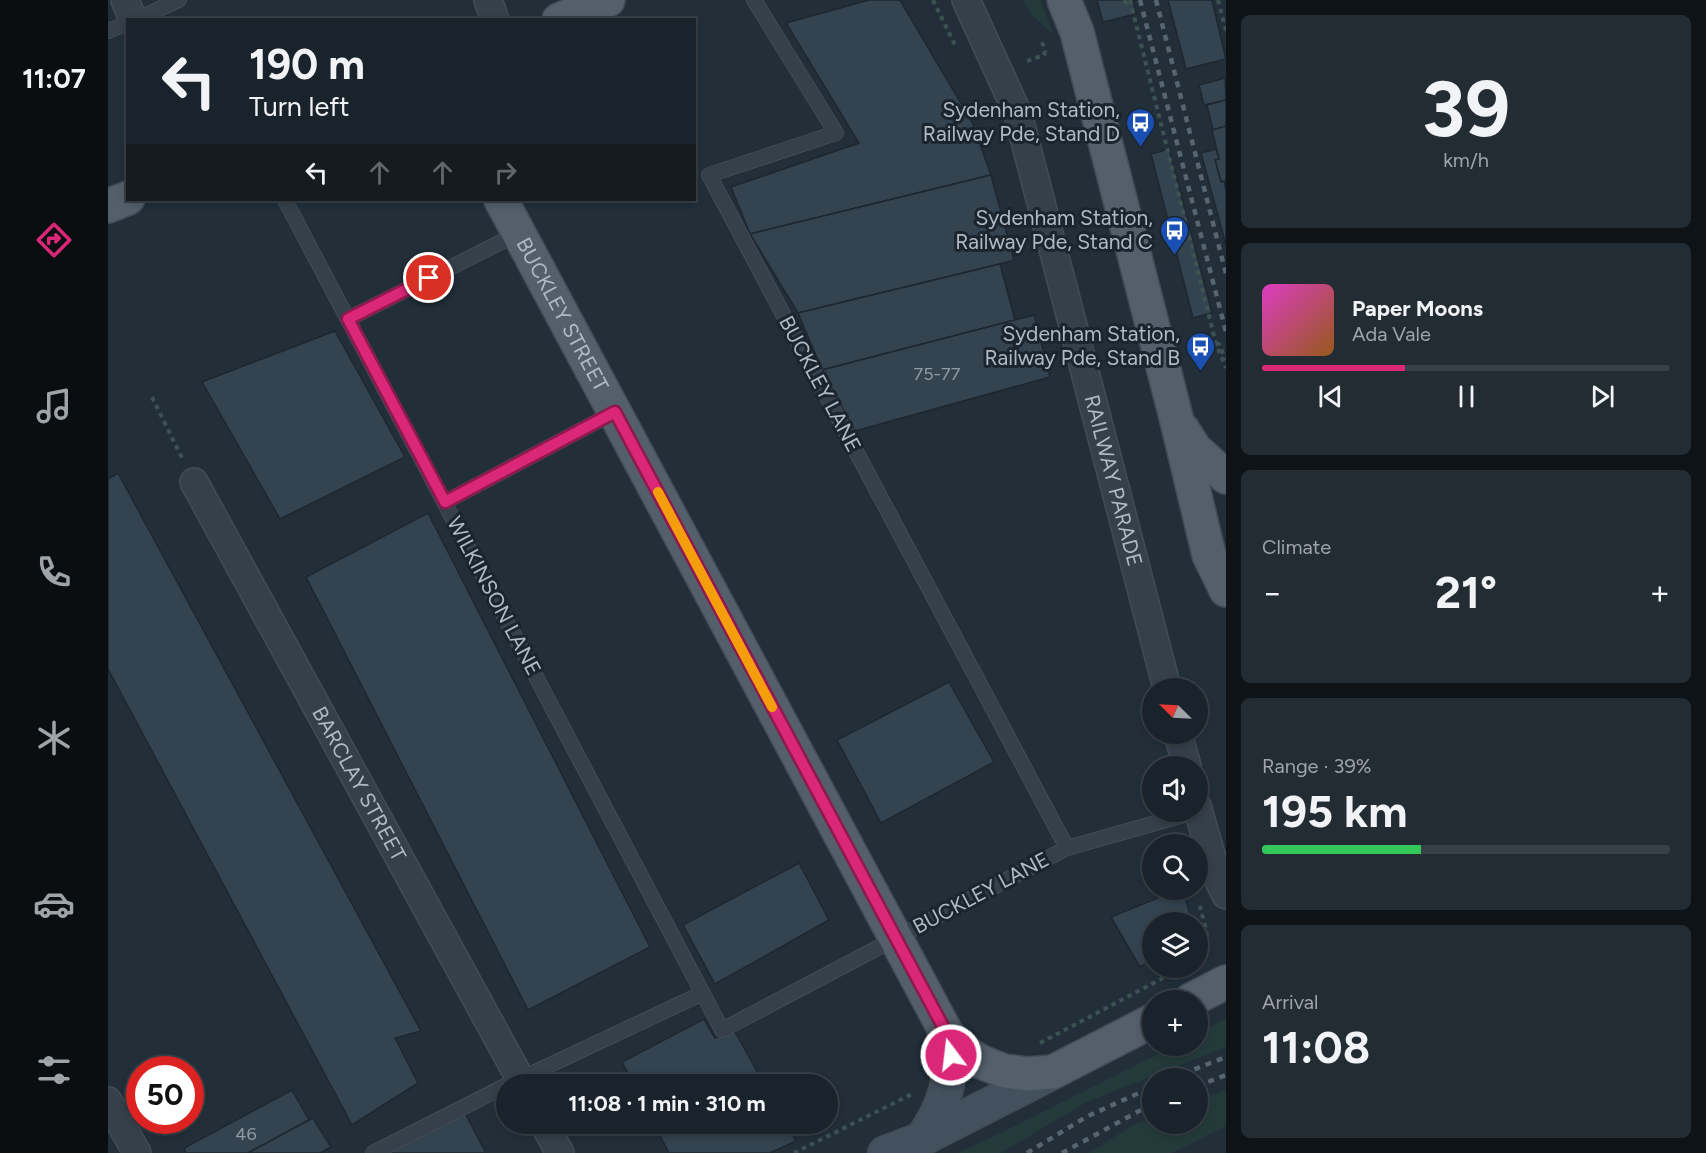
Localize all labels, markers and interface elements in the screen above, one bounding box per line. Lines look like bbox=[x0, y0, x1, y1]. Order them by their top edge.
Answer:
text: 190 m bbox=[249, 39, 365, 90]
icon: left bbox=[150, 42, 228, 120]
text: 11:07 bbox=[22, 62, 86, 95]
text: 39 bbox=[1422, 62, 1510, 156]
text: Turn left bbox=[249, 90, 349, 123]
place label: Sydenham Station, Railway Pde, Stand D bbox=[923, 97, 1120, 146]
bus stop icon: Sydenham Station, Railway Pde, Stand D bbox=[1125, 106, 1157, 148]
text: km/h bbox=[1443, 148, 1489, 172]
icon: left bbox=[300, 156, 333, 189]
icon: ahead bbox=[363, 156, 396, 189]
icon: ahead bbox=[426, 156, 459, 189]
icon: right bbox=[489, 156, 522, 189]
place label: Sydenham Station, Railway Pde, Stand C bbox=[955, 205, 1153, 254]
bus stop icon: Sydenham Station, Railway Pde, Stand C bbox=[1158, 214, 1190, 256]
icon: directions bbox=[33, 219, 75, 261]
street label: BUCKLEY STREET bbox=[511, 233, 614, 396]
pin bbox=[403, 252, 454, 303]
icon: arrive bbox=[412, 261, 445, 294]
text: Paper Moons bbox=[1352, 295, 1483, 322]
street label: BUCKLEY LANE bbox=[774, 311, 867, 456]
place label: Sydenham Station, Railway Pde, Stand B bbox=[984, 321, 1180, 370]
text: Ada Vale bbox=[1352, 322, 1431, 346]
bus stop icon: Sydenham Station, Railway Pde, Stand B bbox=[1185, 330, 1217, 372]
house number: 75-77 bbox=[914, 363, 961, 385]
icon: previous bbox=[1314, 380, 1347, 413]
icon: pause bbox=[1450, 380, 1483, 413]
icon: next bbox=[1586, 380, 1619, 413]
icon: music bbox=[33, 385, 75, 427]
street label: RAILWAY PARADE bbox=[1079, 392, 1148, 569]
street label: WILKINSON LANE bbox=[442, 512, 547, 679]
text: Climate bbox=[1262, 535, 1331, 559]
icon: phone bbox=[33, 551, 75, 593]
text: 21° bbox=[1435, 565, 1497, 619]
text: − bbox=[1262, 573, 1283, 612]
text: + bbox=[1649, 573, 1670, 612]
north arrow bbox=[1142, 678, 1208, 744]
map controls bbox=[1142, 678, 1208, 1134]
street label: BARCLAY STREET bbox=[307, 702, 412, 866]
icon: climate bbox=[33, 717, 75, 759]
text: Range · 39% bbox=[1262, 754, 1371, 778]
button: sound bbox=[1142, 756, 1208, 822]
text: 195 km bbox=[1262, 784, 1407, 838]
button: search bbox=[1142, 834, 1208, 900]
street label: BUCKLEY LANE bbox=[908, 846, 1053, 939]
icon: car bbox=[33, 883, 75, 925]
button: layers bbox=[1142, 912, 1208, 978]
button: + bbox=[1142, 990, 1208, 1056]
text: Arrival bbox=[1262, 990, 1318, 1014]
text: 11:08 bbox=[1262, 1020, 1370, 1074]
position arrow bbox=[919, 1023, 983, 1087]
icon: filters bbox=[33, 1049, 75, 1091]
speed limit sign: 50 bbox=[126, 1056, 204, 1134]
button: − bbox=[1142, 1068, 1208, 1134]
text: 11:08 · 1 min · 310 m bbox=[568, 1090, 766, 1117]
house number: 46 bbox=[235, 1123, 257, 1145]

